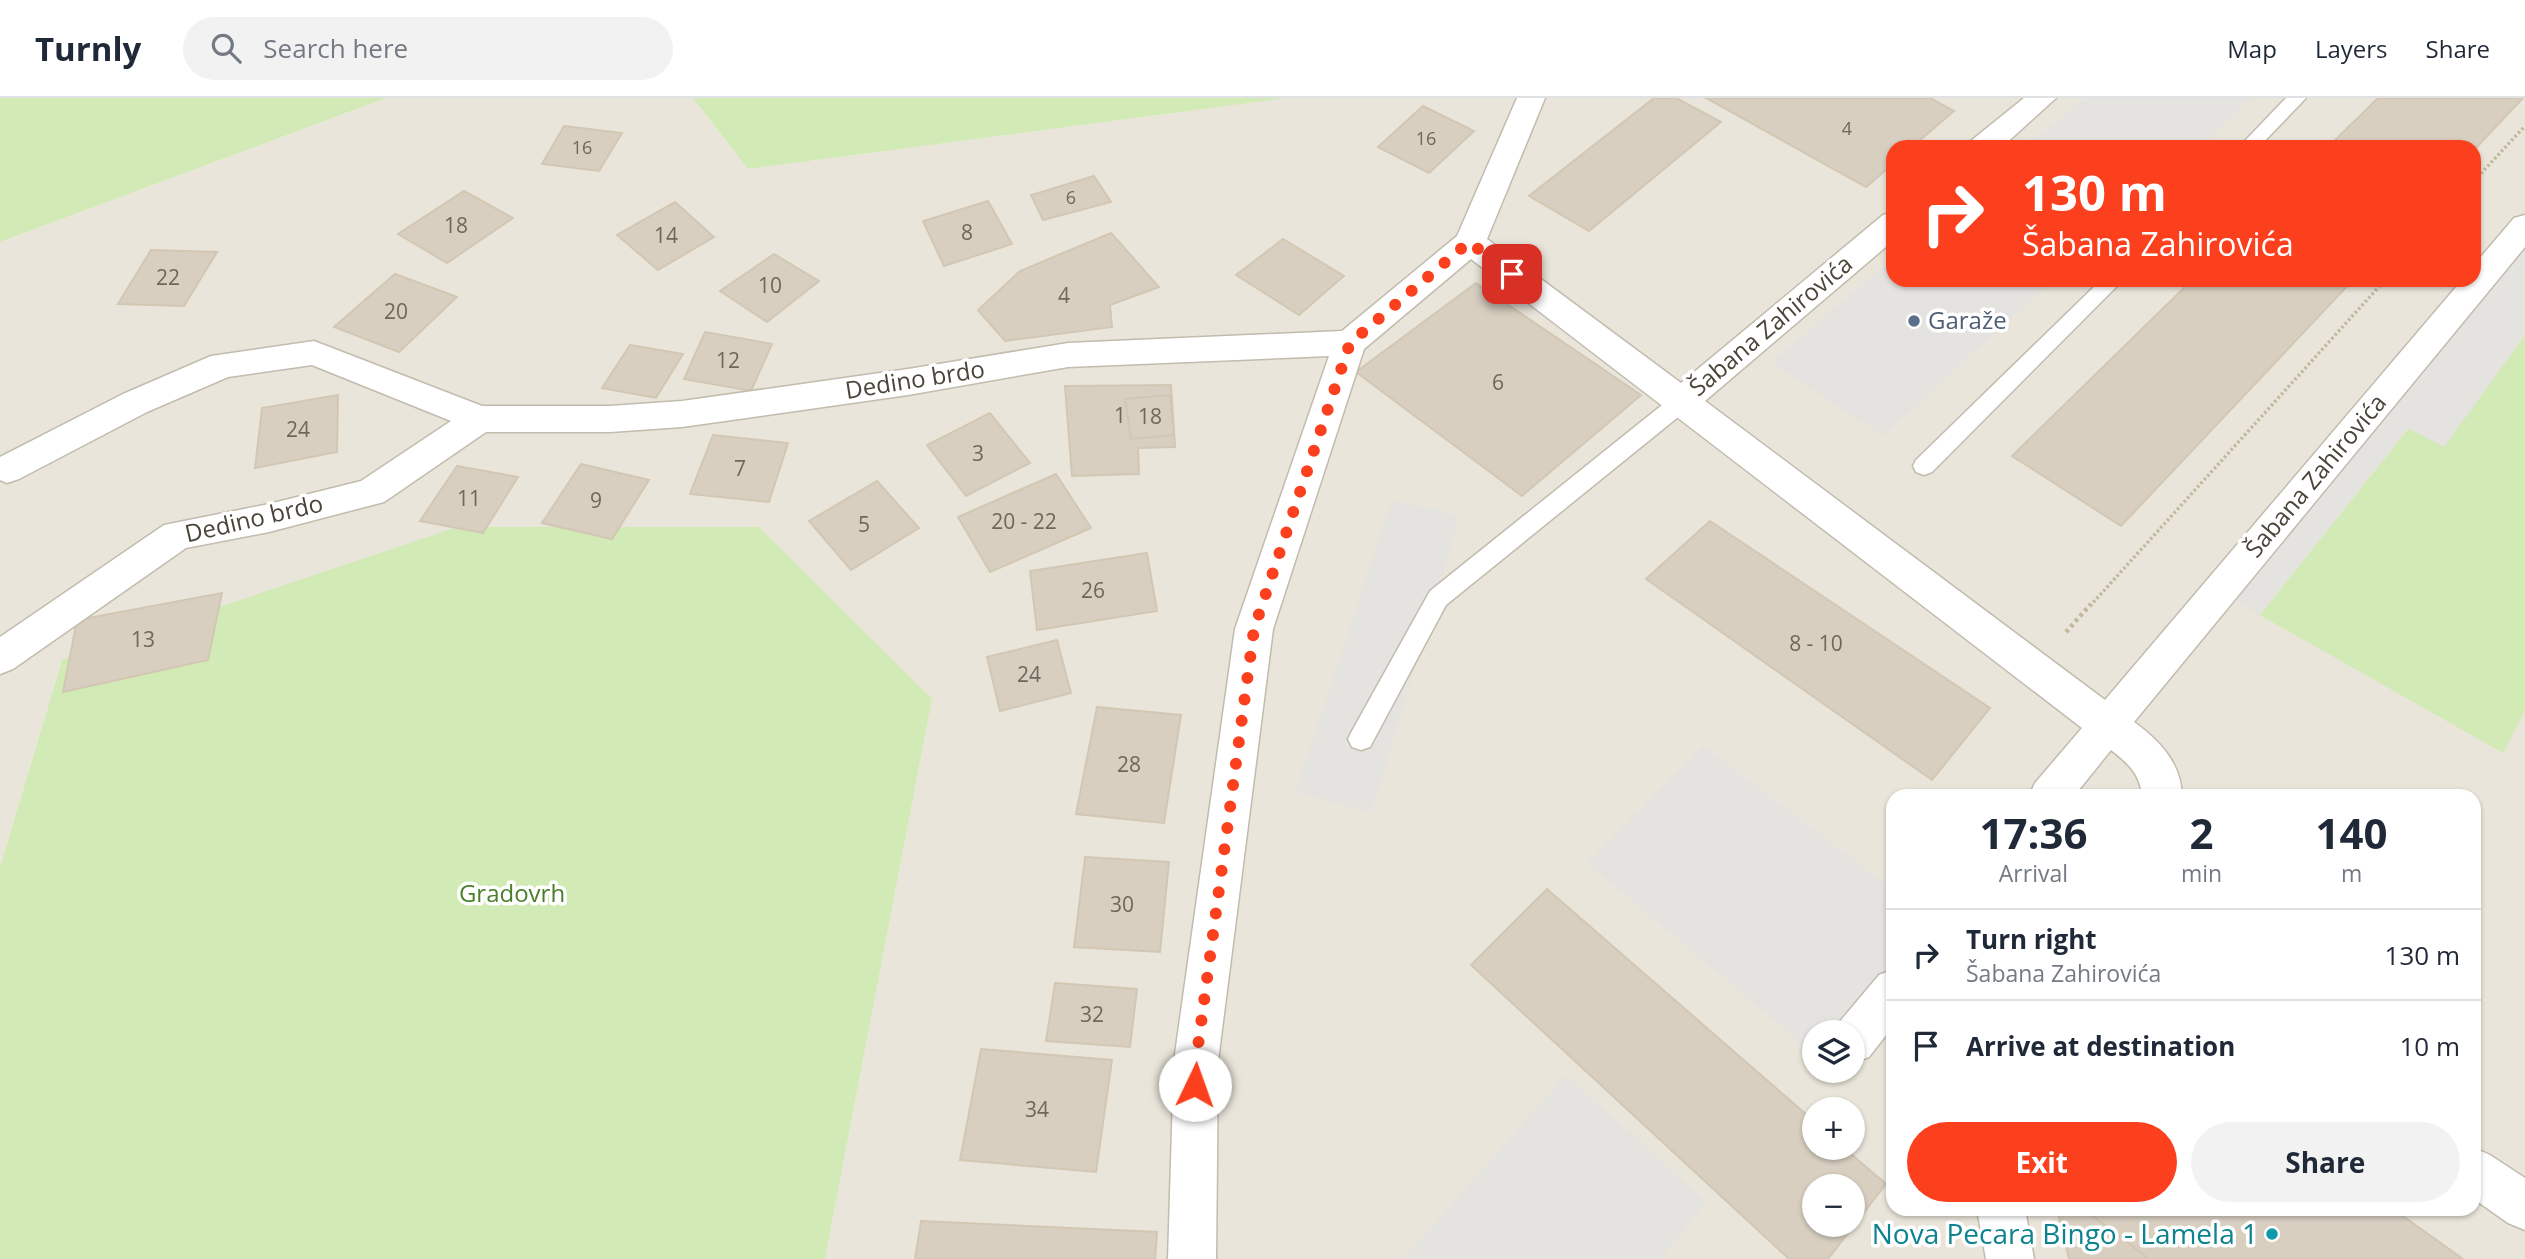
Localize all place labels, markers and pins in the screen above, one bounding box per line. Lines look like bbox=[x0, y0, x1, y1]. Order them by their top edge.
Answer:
pin bbox=[1482, 244, 1542, 304]
place label: Garaže bbox=[1928, 303, 2007, 336]
marker: Garaže bbox=[1906, 313, 1922, 329]
place label: Nova Pecara Bingo - Lamela 1 bbox=[1872, 1214, 2258, 1252]
marker: Nova Pecara Bingo - Lamela 1 bbox=[2264, 1226, 2280, 1242]

